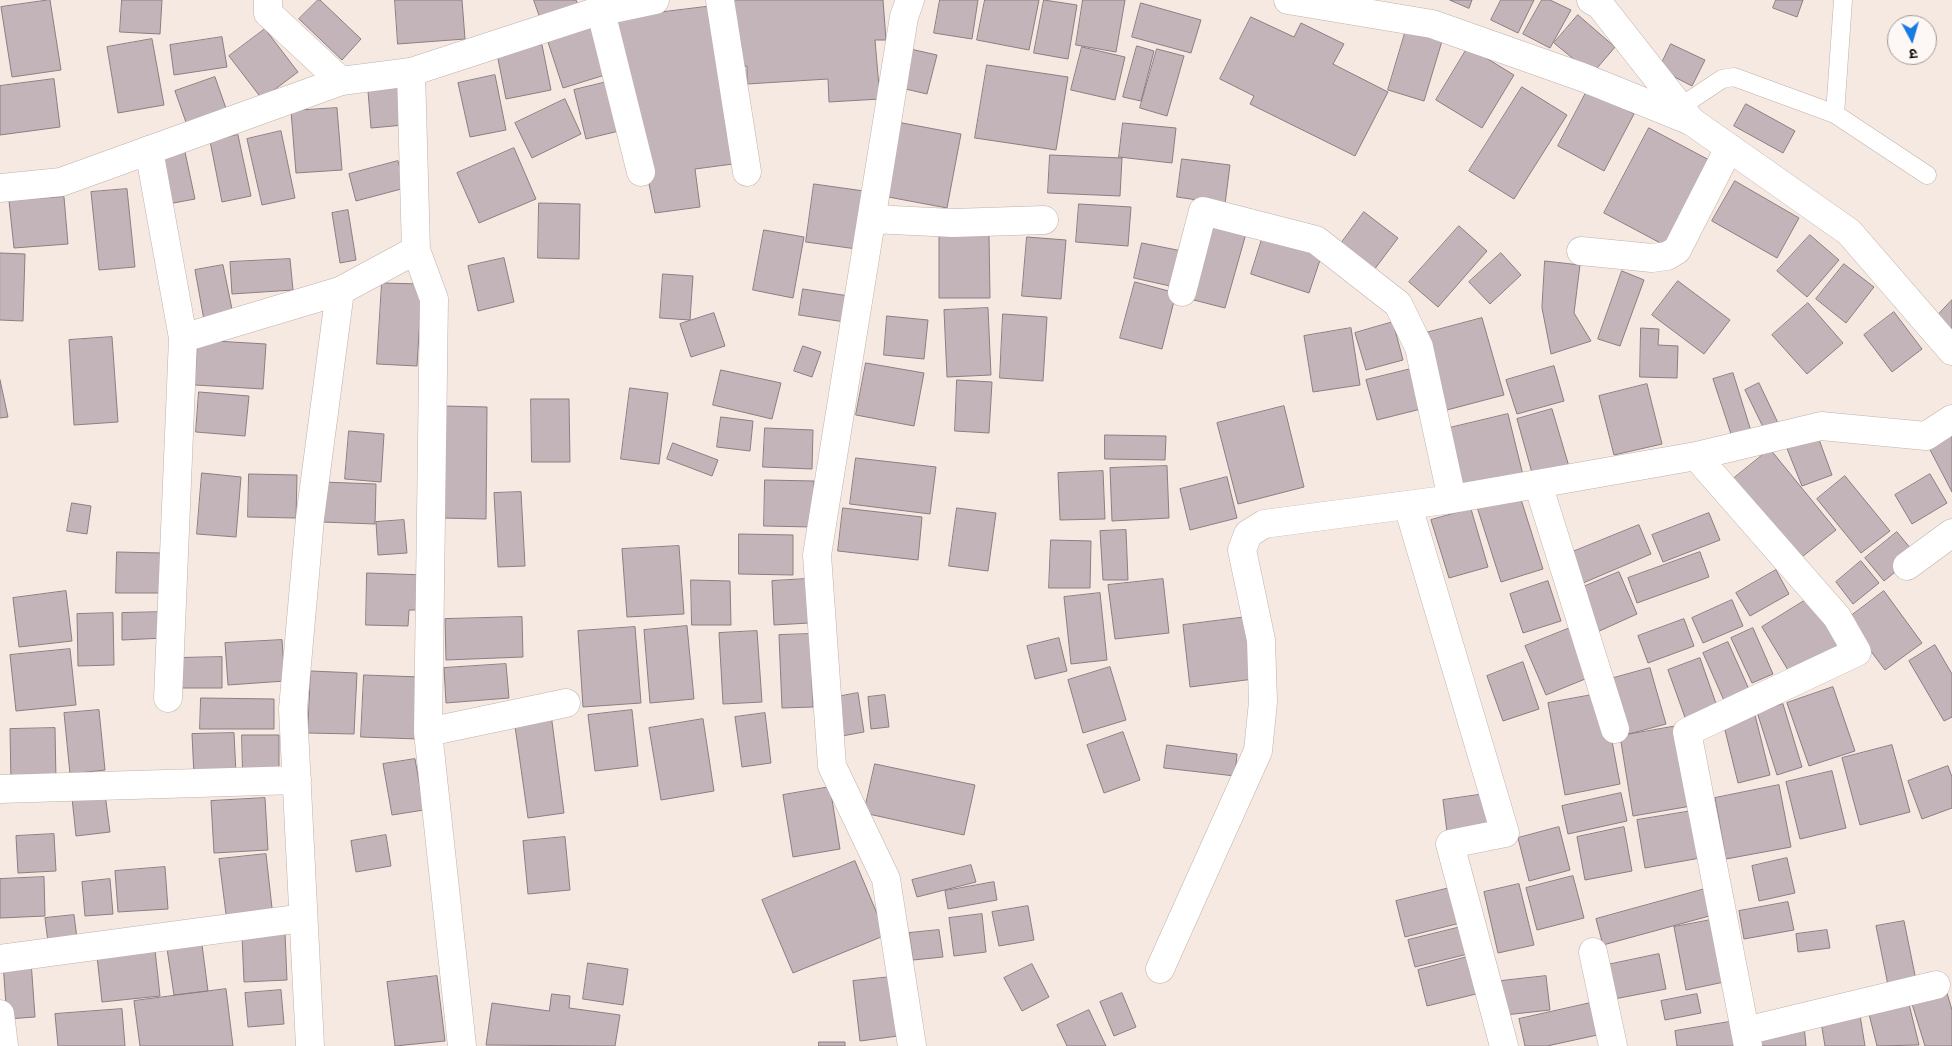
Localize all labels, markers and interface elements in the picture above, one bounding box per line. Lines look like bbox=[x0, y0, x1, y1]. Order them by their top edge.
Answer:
north arrow bbox=[1887, 15, 1937, 65]
text: उ bbox=[1909, 46, 1918, 62]

